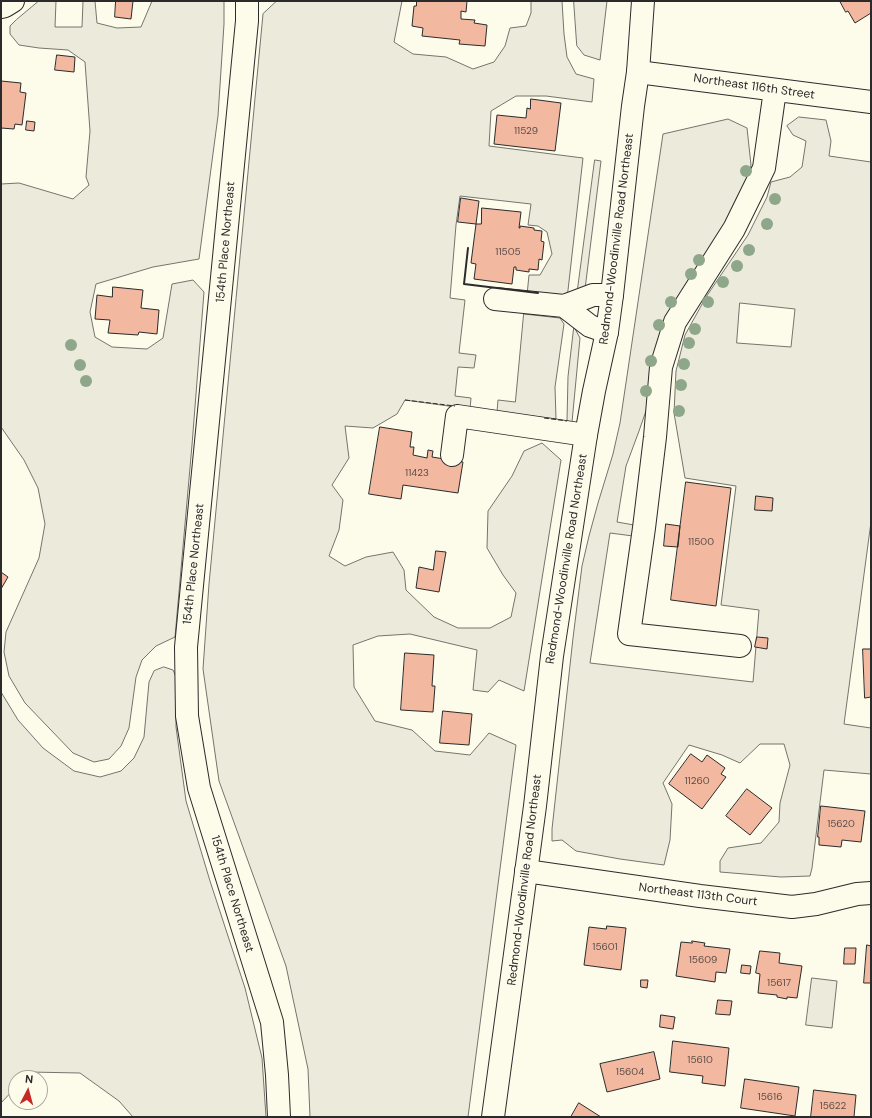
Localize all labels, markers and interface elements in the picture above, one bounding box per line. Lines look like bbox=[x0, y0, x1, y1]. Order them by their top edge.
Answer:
street label: Northeast 116th Street bbox=[692, 71, 816, 103]
house number: 11529 bbox=[514, 125, 538, 137]
street label: Redmond-Woodinville Road Northeast bbox=[597, 133, 637, 345]
street label: 154th Place Northeast bbox=[214, 181, 238, 303]
house number: 11505 bbox=[495, 246, 521, 258]
street label: Redmond-Woodinville Road Northeast bbox=[543, 453, 591, 665]
house number: 11423 bbox=[405, 467, 429, 479]
street label: 154th Place Northeast bbox=[180, 503, 208, 625]
house number: 11500 bbox=[688, 536, 714, 548]
street label: Redmond-Woodinville Road Northeast bbox=[505, 774, 545, 986]
house number: 11260 bbox=[684, 775, 710, 787]
house number: 15620 bbox=[827, 818, 855, 830]
street label: 154th Place Northeast bbox=[207, 834, 257, 954]
street label: Northeast 113th Court bbox=[638, 881, 758, 909]
house number: 15601 bbox=[592, 941, 618, 953]
house number: 15609 bbox=[689, 954, 717, 966]
house number: 15617 bbox=[767, 977, 791, 989]
house number: 15610 bbox=[687, 1054, 713, 1066]
house number: 15604 bbox=[616, 1066, 644, 1078]
north arrow bbox=[8, 1070, 48, 1110]
text: N bbox=[24, 1072, 34, 1086]
house number: 15616 bbox=[758, 1091, 782, 1103]
house number: 15622 bbox=[820, 1100, 846, 1112]

